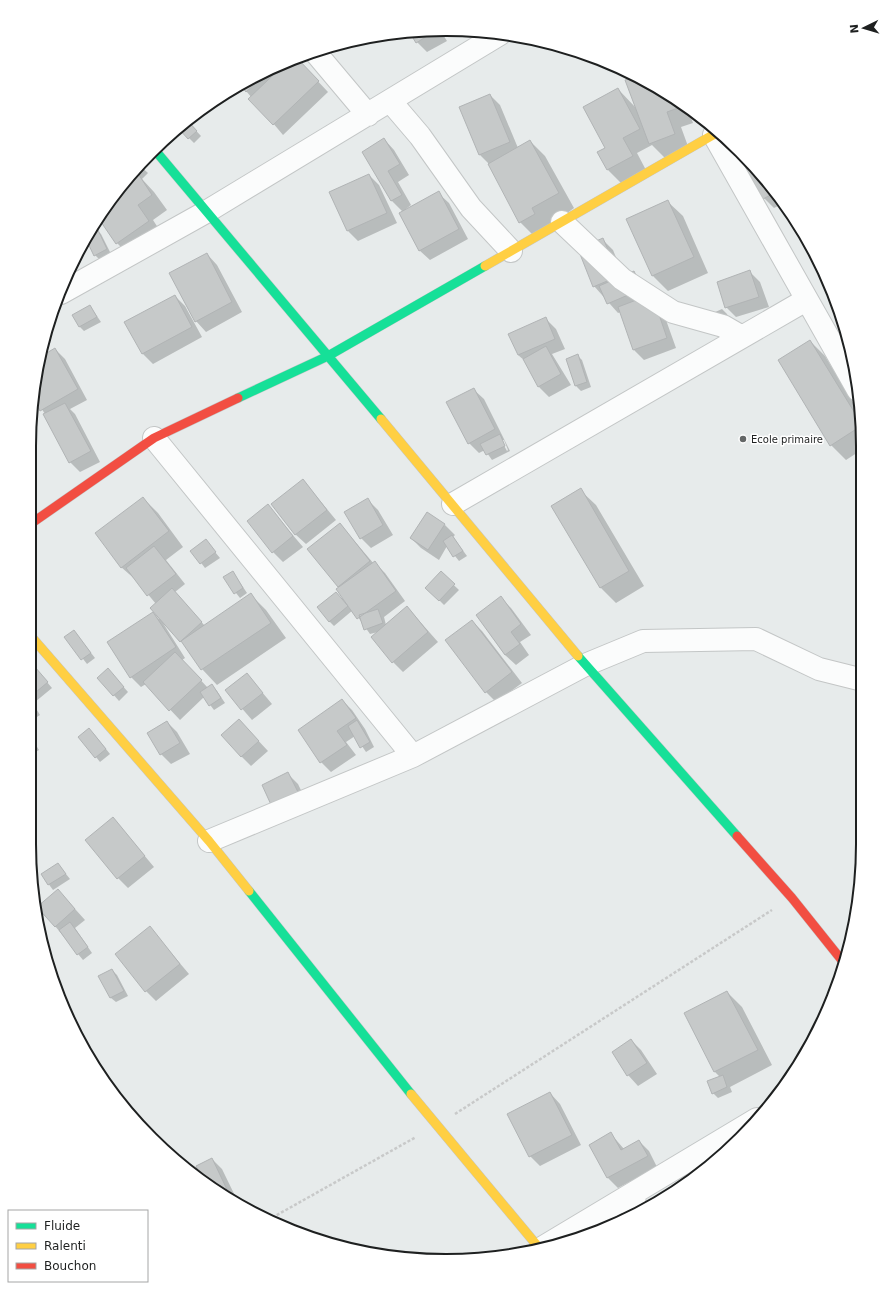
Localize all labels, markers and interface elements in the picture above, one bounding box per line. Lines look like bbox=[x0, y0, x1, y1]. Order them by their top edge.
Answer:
north arrow bbox=[844, 8, 884, 48]
text: N bbox=[848, 24, 861, 34]
marker: Ecole primaire bbox=[738, 434, 748, 444]
place label: Ecole primaire bbox=[751, 434, 823, 445]
legend bbox=[8, 1210, 148, 1282]
text: Fluide bbox=[44, 1219, 80, 1233]
text: Ralenti bbox=[44, 1239, 86, 1253]
text: Bouchon bbox=[44, 1259, 96, 1273]

